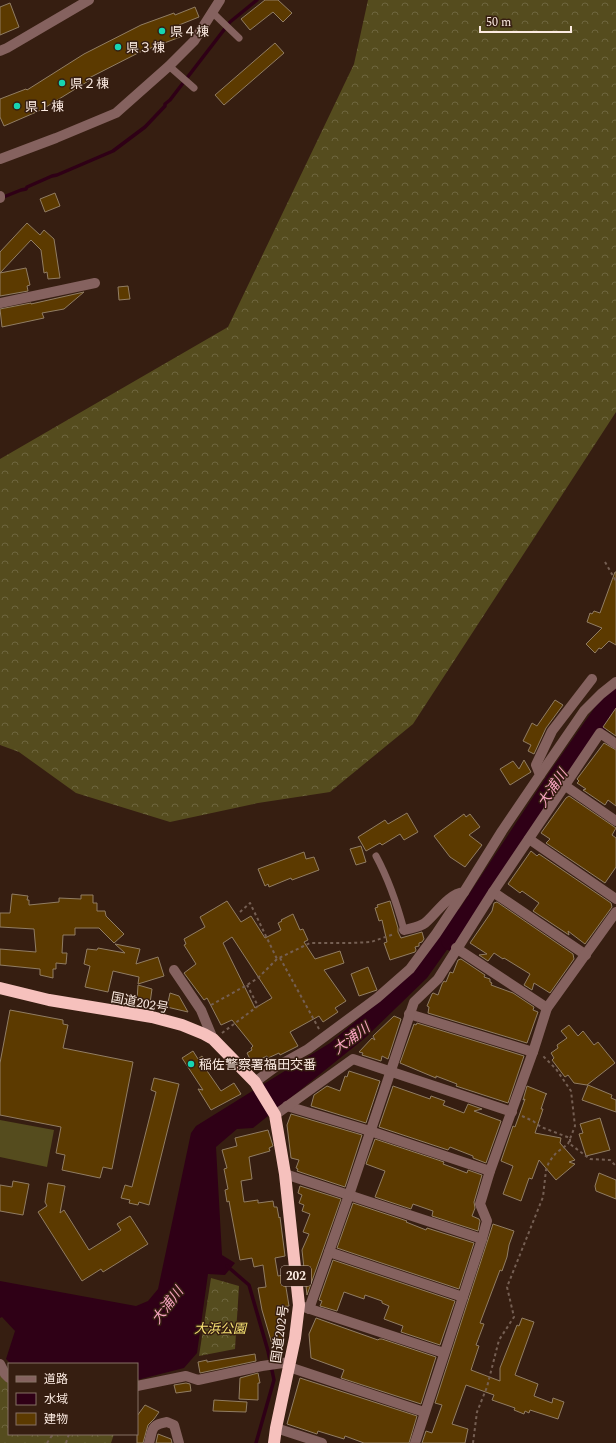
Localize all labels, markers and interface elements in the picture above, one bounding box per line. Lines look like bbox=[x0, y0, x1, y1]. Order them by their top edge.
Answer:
scale bar bbox=[480, 8, 571, 34]
text: 50 m bbox=[486, 13, 511, 32]
place label: 県４棟 bbox=[170, 22, 209, 42]
marker: 県４棟 bbox=[157, 26, 167, 36]
place label: 県３棟 bbox=[126, 38, 165, 58]
marker: 県３棟 bbox=[113, 42, 123, 52]
place label: 県２棟 bbox=[70, 74, 109, 94]
marker: 県２棟 bbox=[57, 78, 67, 88]
place label: 県１棟 bbox=[25, 97, 64, 117]
marker: 県１棟 bbox=[12, 101, 22, 111]
water label: 大浦川 bbox=[532, 763, 574, 812]
street label: 国道202号 bbox=[109, 988, 170, 1018]
water label: 大浦川 bbox=[328, 1016, 376, 1059]
place label: 稲佐警察署福田交番 bbox=[199, 1055, 316, 1075]
marker: 稲佐警察署福田交番 bbox=[186, 1059, 196, 1069]
road number: 202 bbox=[281, 1266, 311, 1286]
water label: 大浦川 bbox=[146, 1281, 190, 1328]
street label: 国道202号 bbox=[266, 1304, 294, 1365]
park label: 大浜公園 bbox=[194, 1319, 248, 1339]
legend bbox=[8, 1363, 138, 1435]
text: 道路 bbox=[44, 1370, 68, 1389]
text: 水域 bbox=[44, 1390, 68, 1409]
text: 建物 bbox=[44, 1410, 68, 1429]

